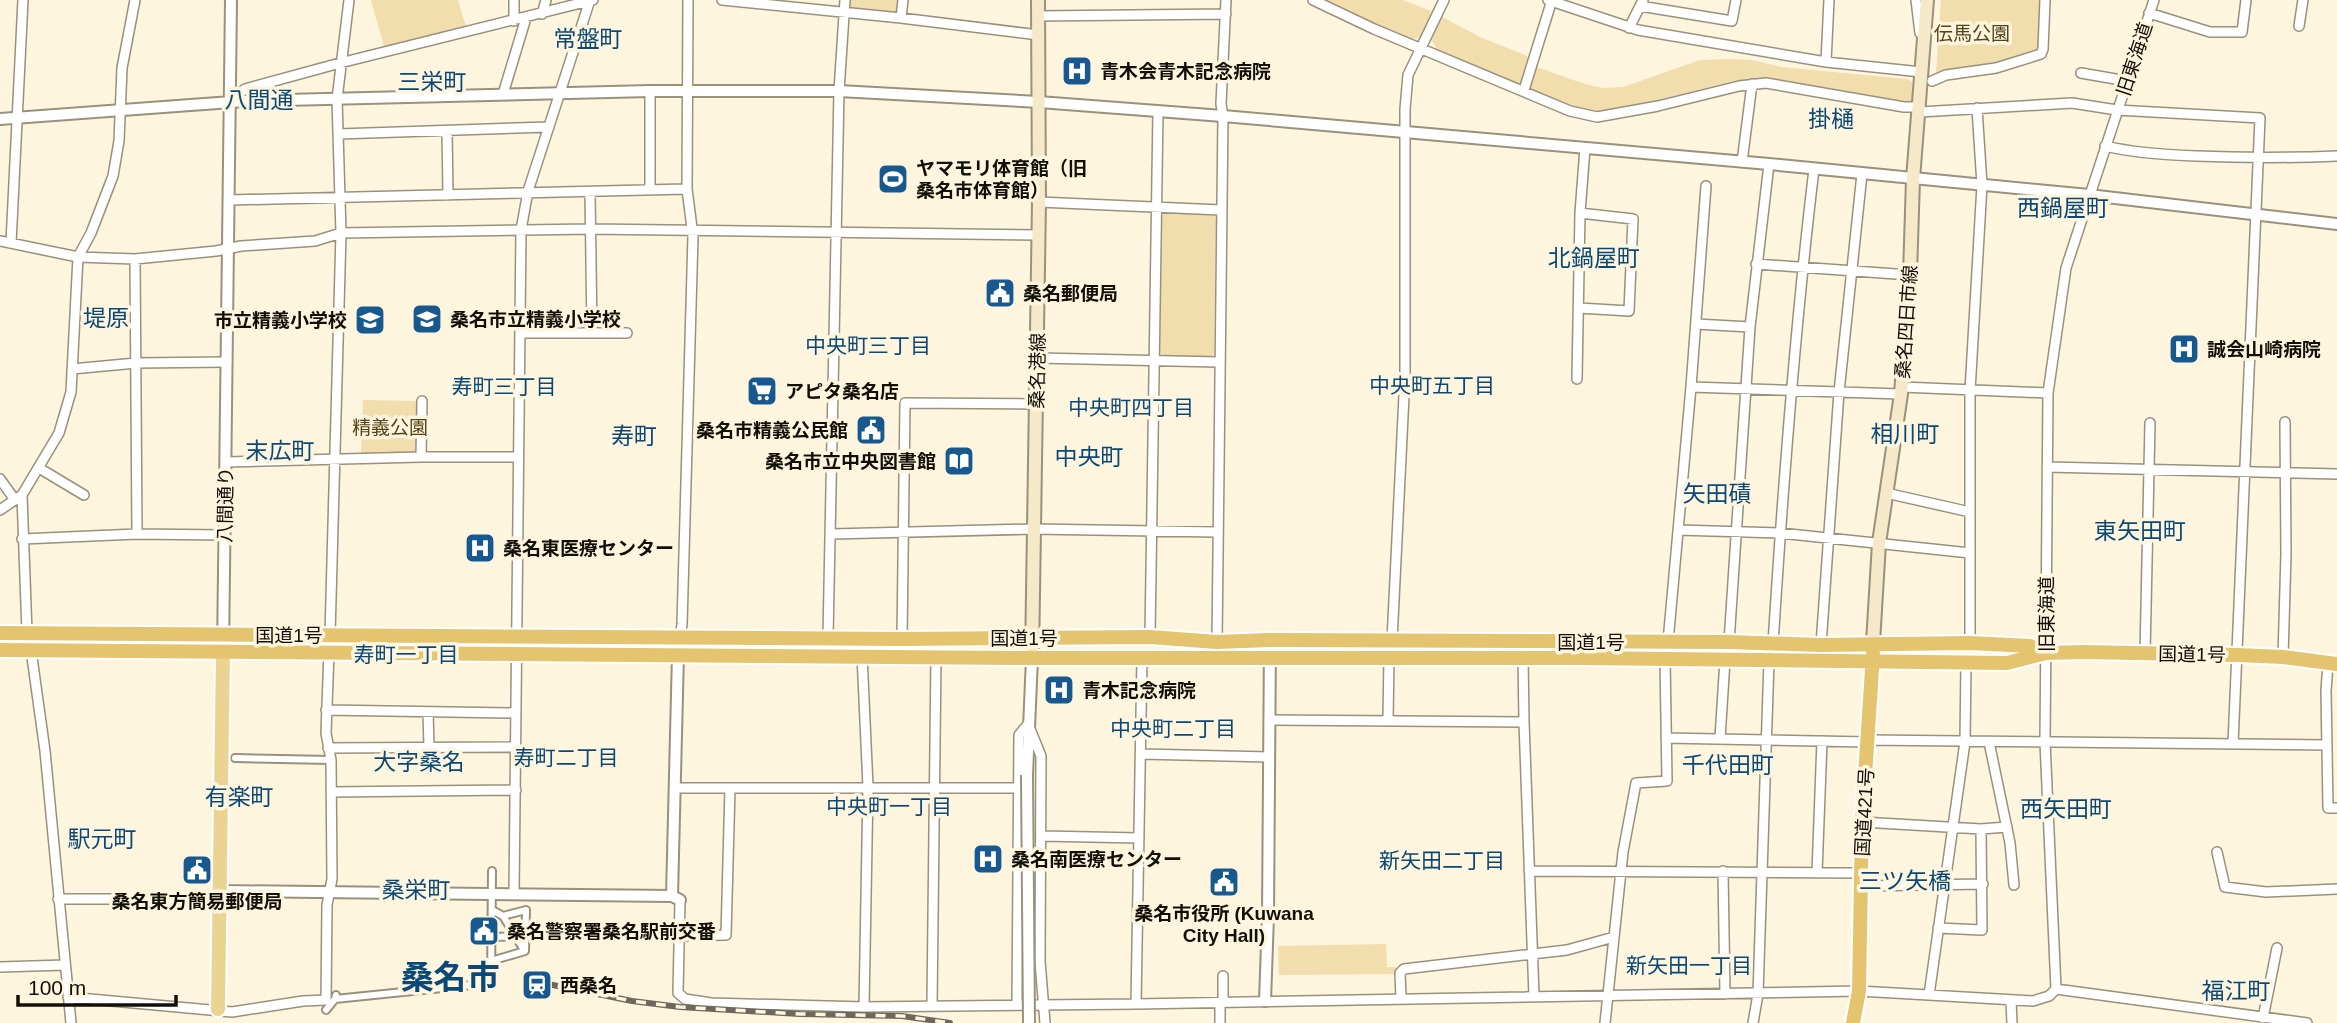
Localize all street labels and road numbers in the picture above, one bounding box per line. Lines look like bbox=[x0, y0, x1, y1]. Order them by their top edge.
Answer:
street label: 旧東海道 bbox=[2113, 20, 2156, 99]
street label: 桑名四日市線 bbox=[1892, 264, 1921, 380]
street label: 桑名港線 bbox=[1026, 333, 1049, 409]
street label: 八間通り bbox=[214, 467, 237, 543]
street label: 旧東海道 bbox=[2036, 576, 2057, 652]
street label: 国道1号 bbox=[255, 625, 323, 646]
street label: 国道1号 bbox=[990, 628, 1058, 649]
street label: 国道1号 bbox=[1557, 632, 1625, 653]
street label: 国道1号 bbox=[2158, 643, 2226, 666]
street label: 国道421号 bbox=[1852, 767, 1877, 857]

